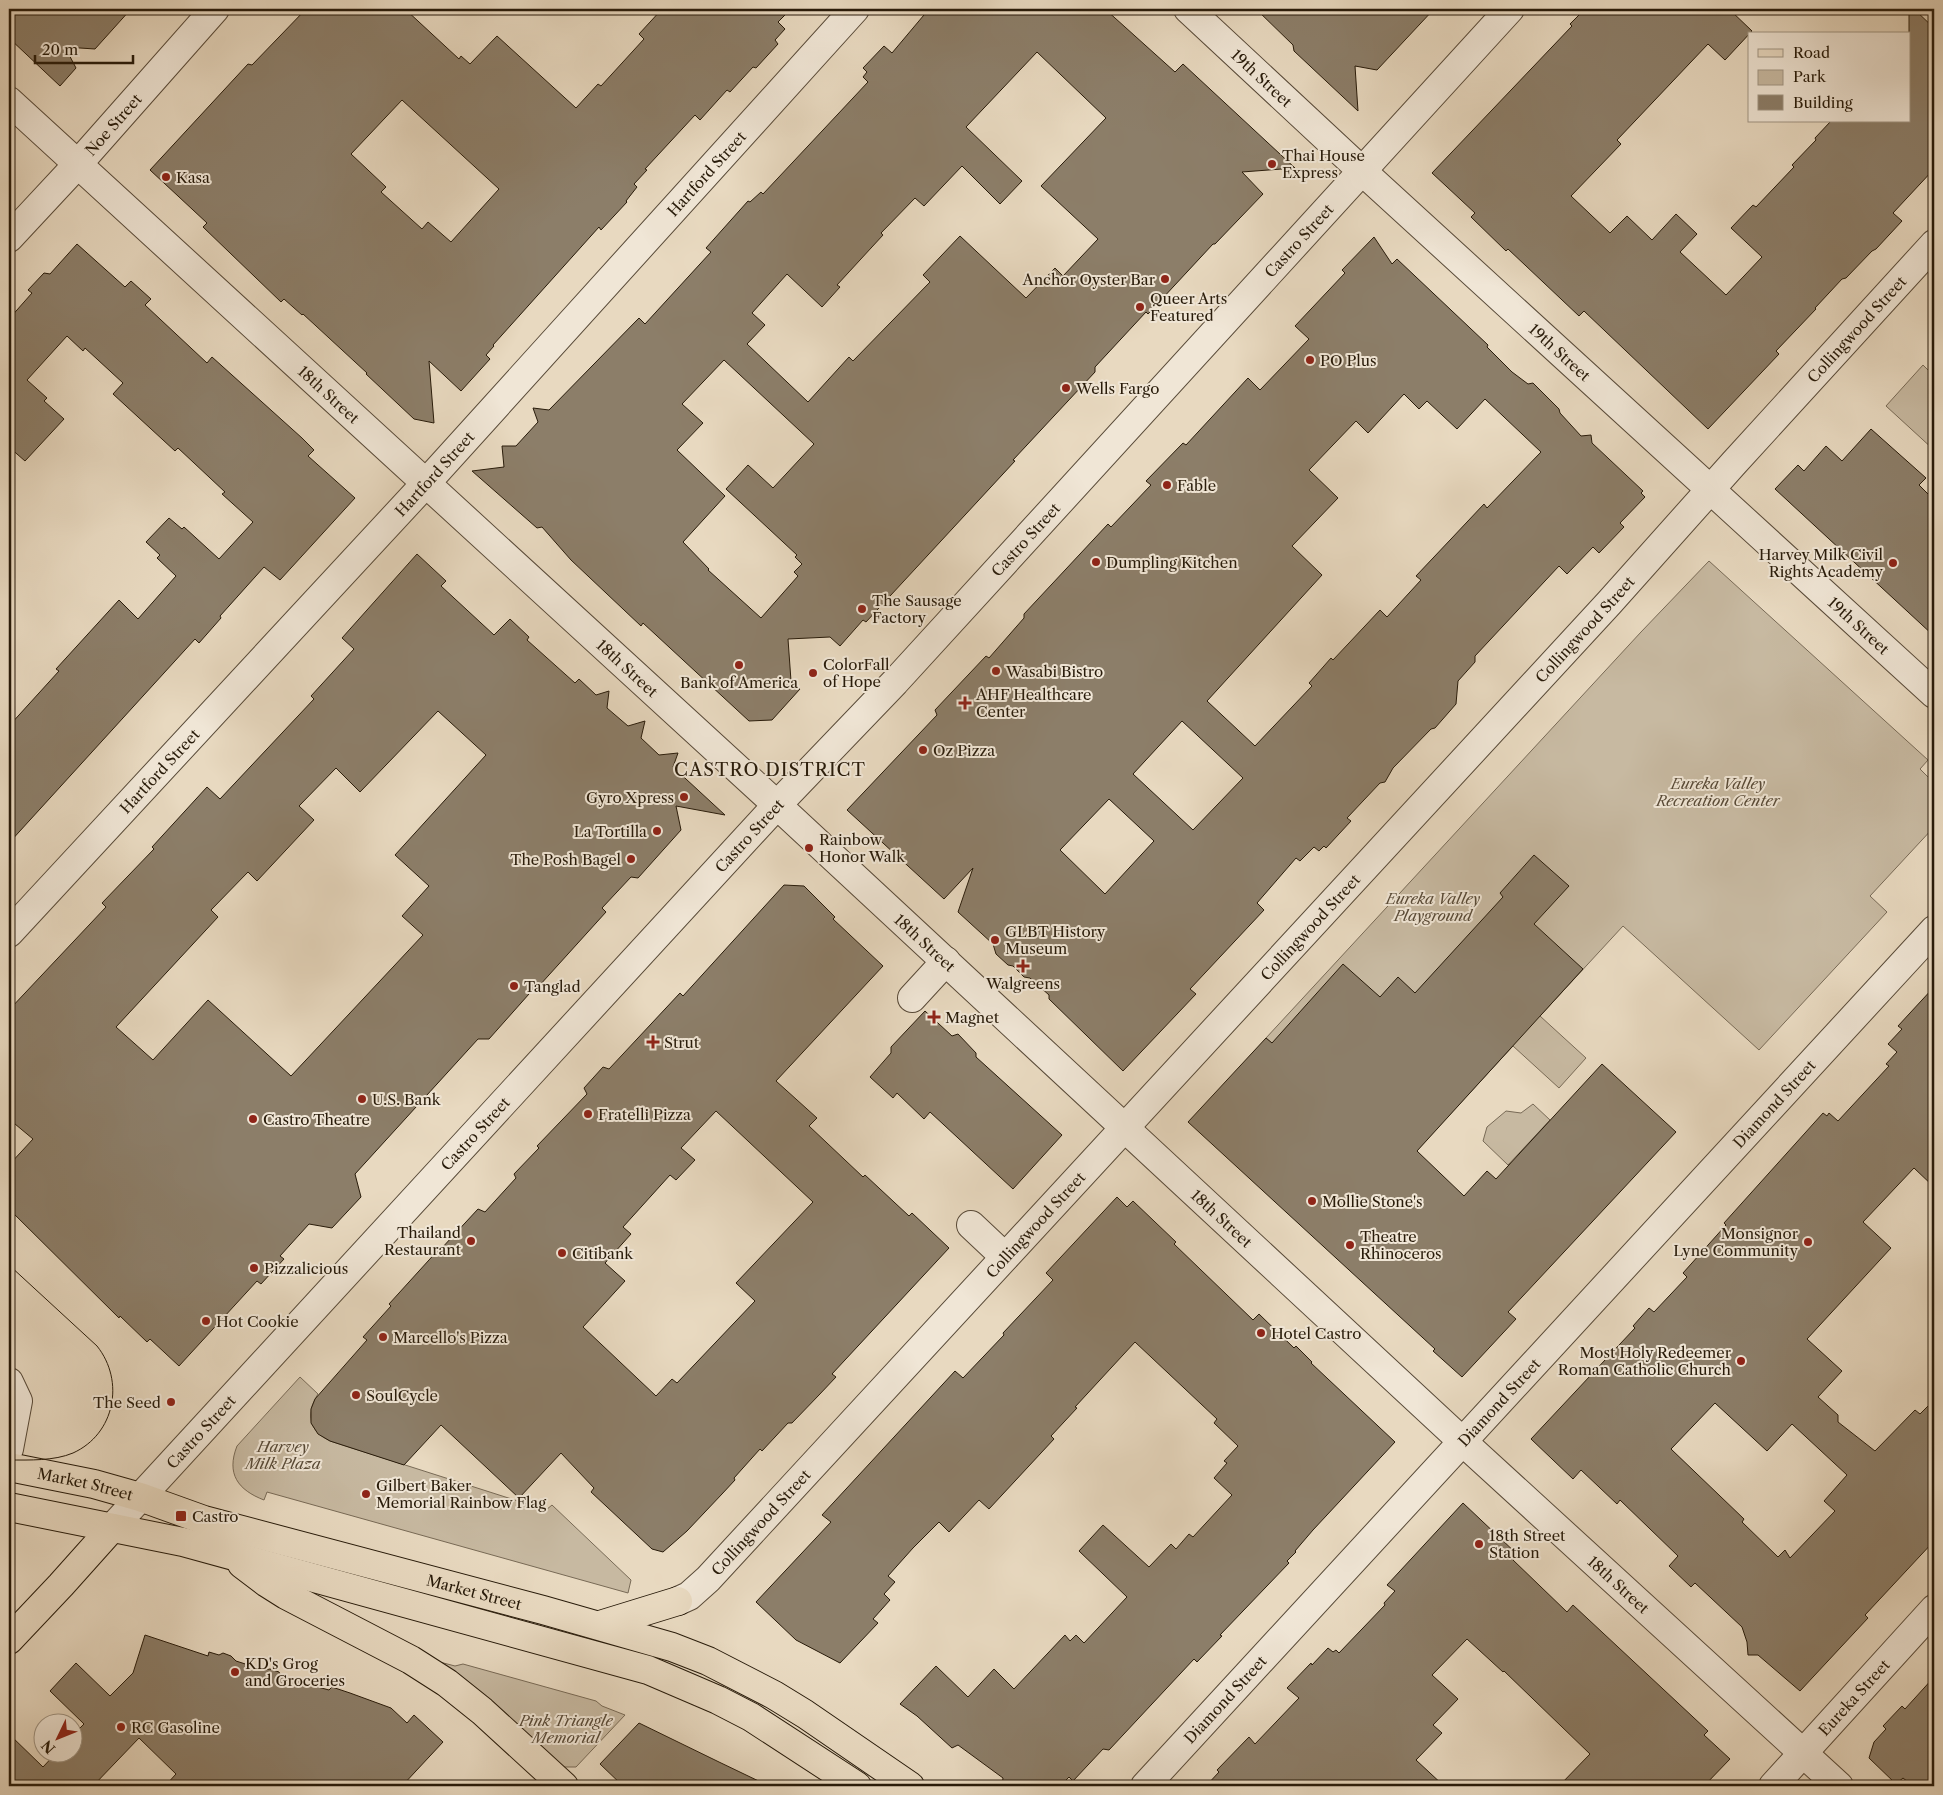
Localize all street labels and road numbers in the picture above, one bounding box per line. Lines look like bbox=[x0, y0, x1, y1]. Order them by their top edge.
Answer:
street label: 19th Street bbox=[1227, 45, 1297, 111]
street label: Noe Street bbox=[81, 89, 146, 159]
street label: Hartford Street bbox=[663, 126, 750, 220]
street label: Castro Street bbox=[1260, 199, 1337, 281]
street label: Collingwood Street bbox=[1803, 271, 1910, 386]
street label: 19th Street bbox=[1525, 319, 1595, 385]
street label: 18th Street bbox=[294, 361, 364, 428]
street label: Hartford Street bbox=[391, 427, 478, 520]
street label: Castro Street bbox=[987, 498, 1064, 580]
street label: Collingwood Street bbox=[1531, 572, 1639, 686]
street label: 19th Street bbox=[1824, 593, 1894, 659]
street label: 18th Street bbox=[593, 635, 663, 701]
street label: Hartford Street bbox=[115, 724, 204, 817]
street label: Castro Street bbox=[710, 794, 788, 876]
street label: Collingwood Street bbox=[1256, 869, 1364, 984]
street label: 18th Street bbox=[891, 910, 960, 976]
street label: Diamond Street bbox=[1729, 1055, 1820, 1152]
street label: Castro Street bbox=[436, 1092, 514, 1174]
street label: Collingwood Street bbox=[982, 1167, 1089, 1282]
street label: 18th Street bbox=[1187, 1185, 1257, 1252]
street label: Diamond Street bbox=[1454, 1354, 1545, 1450]
street label: Castro Street bbox=[162, 1390, 240, 1472]
street label: Market Street bbox=[36, 1463, 136, 1504]
street label: Collingwood Street bbox=[707, 1465, 815, 1579]
street label: 18th Street bbox=[1584, 1552, 1654, 1618]
street label: Market Street bbox=[425, 1570, 524, 1614]
street label: Diamond Street bbox=[1180, 1651, 1271, 1747]
street label: Eureka Street bbox=[1814, 1655, 1894, 1739]

